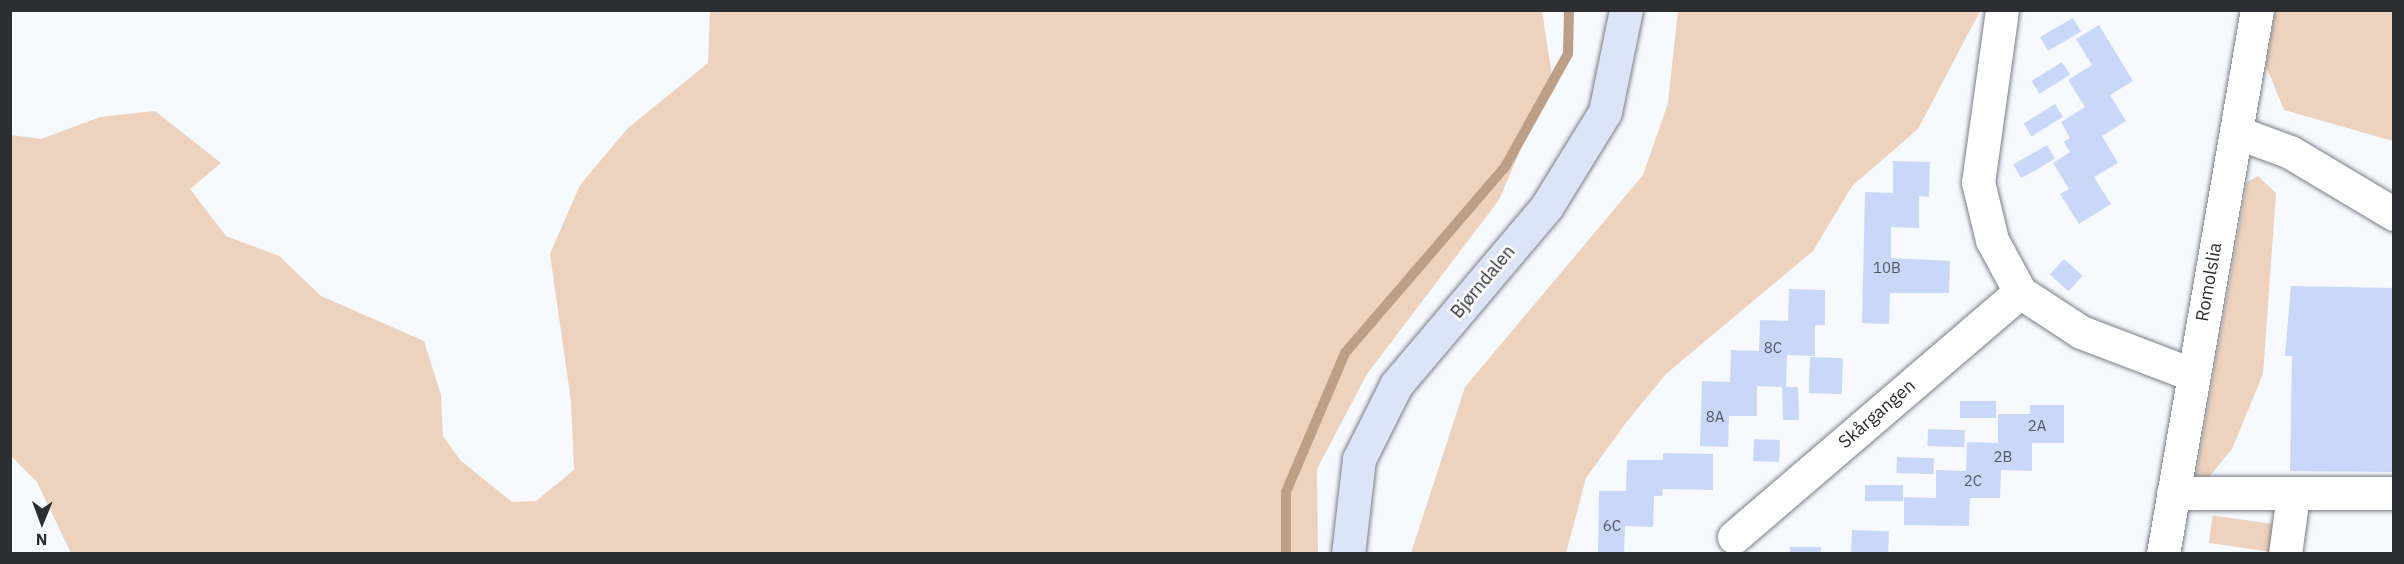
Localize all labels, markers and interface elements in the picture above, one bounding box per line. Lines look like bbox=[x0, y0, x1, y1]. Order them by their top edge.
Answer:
street label: Bjørndalen bbox=[1446, 241, 1520, 323]
street label: Romolslia bbox=[2191, 241, 2227, 323]
house number: 10B bbox=[1873, 259, 1901, 277]
house number: 8C bbox=[1764, 339, 1782, 357]
street label: Skårgangen bbox=[1834, 375, 1920, 453]
house number: 8A bbox=[1706, 408, 1724, 426]
house number: 2A bbox=[2028, 417, 2046, 435]
house number: 2B bbox=[1994, 448, 2012, 466]
house number: 2C bbox=[1964, 472, 1982, 490]
north arrow bbox=[12, 492, 72, 552]
house number: 6C bbox=[1603, 517, 1621, 535]
text: N bbox=[36, 530, 48, 550]

